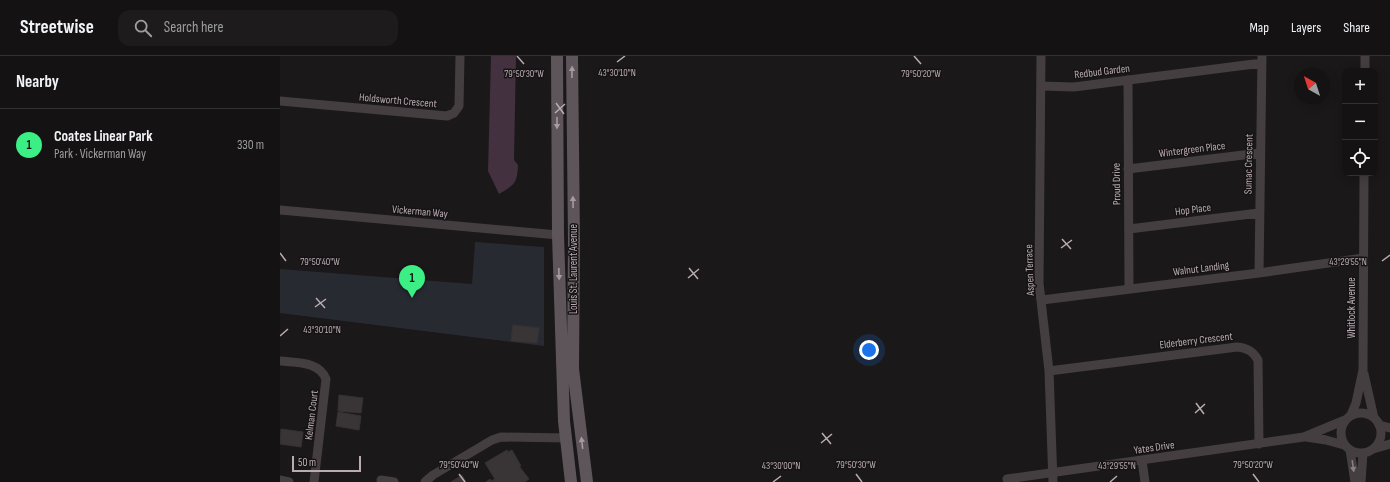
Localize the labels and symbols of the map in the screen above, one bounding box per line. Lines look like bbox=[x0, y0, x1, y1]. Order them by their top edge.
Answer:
street label: Redbud Garden bbox=[1074, 62, 1131, 81]
one-way arrow bbox=[568, 66, 575, 78]
text: 43°30'10"N bbox=[598, 67, 636, 79]
text: 79°50'30"W bbox=[504, 68, 544, 80]
text: 79°50'20"W bbox=[901, 68, 941, 80]
north arrow bbox=[1294, 68, 1330, 104]
street label: Holdsworth Crescent bbox=[358, 91, 438, 110]
one-way arrow bbox=[554, 117, 560, 130]
street label: Sumac Crescent bbox=[1241, 133, 1256, 194]
street label: Wintergreen Place bbox=[1158, 139, 1226, 160]
street label: Proud Drive bbox=[1110, 163, 1123, 205]
one-way arrow bbox=[570, 195, 576, 208]
street label: Hop Place bbox=[1174, 201, 1212, 218]
street label: Vickerman Way bbox=[391, 203, 449, 220]
street label: Louis St. Laurent Avenue bbox=[567, 224, 580, 314]
street label: Aspen Terrace bbox=[1022, 244, 1037, 297]
text: 79°50'40"W bbox=[300, 256, 340, 268]
text: 43°29'55"N bbox=[1329, 256, 1367, 268]
street label: Walnut Landing bbox=[1172, 259, 1230, 278]
pin: 1 bbox=[399, 265, 425, 298]
one-way arrow bbox=[556, 268, 562, 281]
street label: Whitlock Avenue bbox=[1345, 277, 1358, 339]
text: 43°30'10"N bbox=[303, 324, 341, 336]
street label: Elderberry Crescent bbox=[1159, 329, 1234, 351]
your location bbox=[859, 340, 879, 360]
street label: Kelman Court bbox=[302, 389, 321, 441]
one-way arrow bbox=[579, 437, 585, 449]
street label: Yates Drive bbox=[1133, 438, 1175, 457]
scale bar bbox=[292, 454, 361, 473]
text: 79°50'40"W bbox=[439, 459, 479, 471]
text: 79°50'30"W bbox=[836, 459, 876, 471]
text: 79°50'20"W bbox=[1233, 459, 1273, 471]
text: 43°30'00"N bbox=[762, 460, 800, 472]
text: 43°29'55"N bbox=[1098, 460, 1136, 472]
one-way arrow bbox=[1350, 460, 1356, 472]

